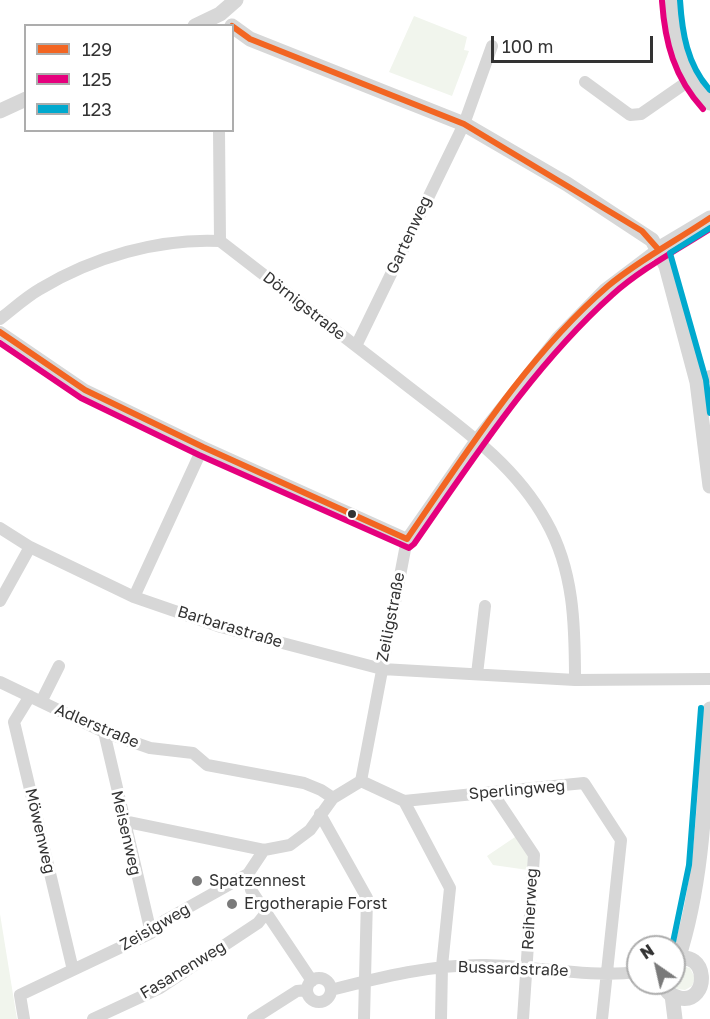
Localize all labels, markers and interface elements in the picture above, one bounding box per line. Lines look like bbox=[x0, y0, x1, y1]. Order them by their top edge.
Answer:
legend bbox=[24, 24, 234, 132]
scale bar bbox=[494, 24, 656, 62]
text: 100 m bbox=[502, 35, 553, 57]
text: 129 bbox=[82, 38, 112, 60]
text: 125 bbox=[82, 68, 112, 90]
text: 123 bbox=[82, 98, 112, 120]
street label: Gartenweg bbox=[383, 193, 435, 277]
street label: Dörnigstraße bbox=[259, 268, 349, 344]
unlabelled marker bbox=[346, 508, 358, 520]
street label: Zeiligstraße bbox=[373, 571, 409, 663]
street label: Barbarastraße bbox=[175, 602, 285, 652]
street label: Adlerstraße bbox=[52, 700, 142, 752]
street label: Sperlingweg bbox=[468, 776, 566, 804]
street label: Möwenweg bbox=[21, 787, 59, 875]
street label: Meisenweg bbox=[107, 789, 145, 877]
street label: Reiherweg bbox=[518, 868, 542, 950]
place label: Spatzennest bbox=[209, 871, 306, 891]
marker: Spatzennest bbox=[190, 874, 204, 888]
place label: Ergotherapie Forst bbox=[244, 894, 387, 914]
marker: Ergotherapie Forst bbox=[225, 897, 239, 911]
street label: Zeisigweg bbox=[117, 899, 193, 955]
north arrow bbox=[626, 935, 686, 995]
street label: Fasanenweg bbox=[137, 937, 229, 1003]
text: N bbox=[636, 940, 658, 963]
street label: Bussardstraße bbox=[457, 957, 569, 981]

